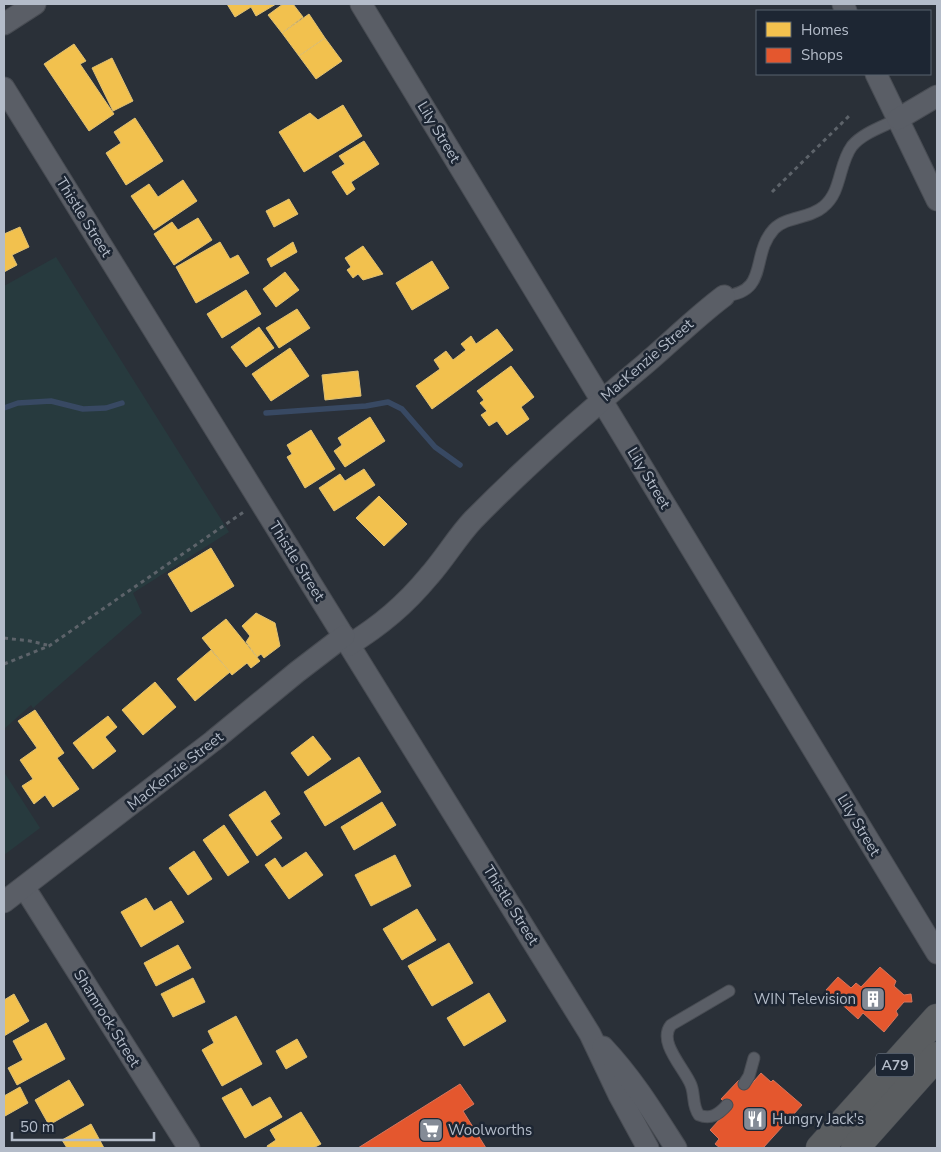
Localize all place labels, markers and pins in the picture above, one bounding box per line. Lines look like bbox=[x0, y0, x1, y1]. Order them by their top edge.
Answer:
building icon: WIN Television bbox=[860, 986, 886, 1012]
place label: WIN Television bbox=[754, 989, 856, 1009]
restaurant icon: Hungry Jack's bbox=[742, 1106, 768, 1132]
place label: Hungry Jack's bbox=[772, 1109, 864, 1129]
supermarket icon: Woolworths bbox=[418, 1117, 444, 1143]
place label: Woolworths bbox=[448, 1120, 532, 1140]

